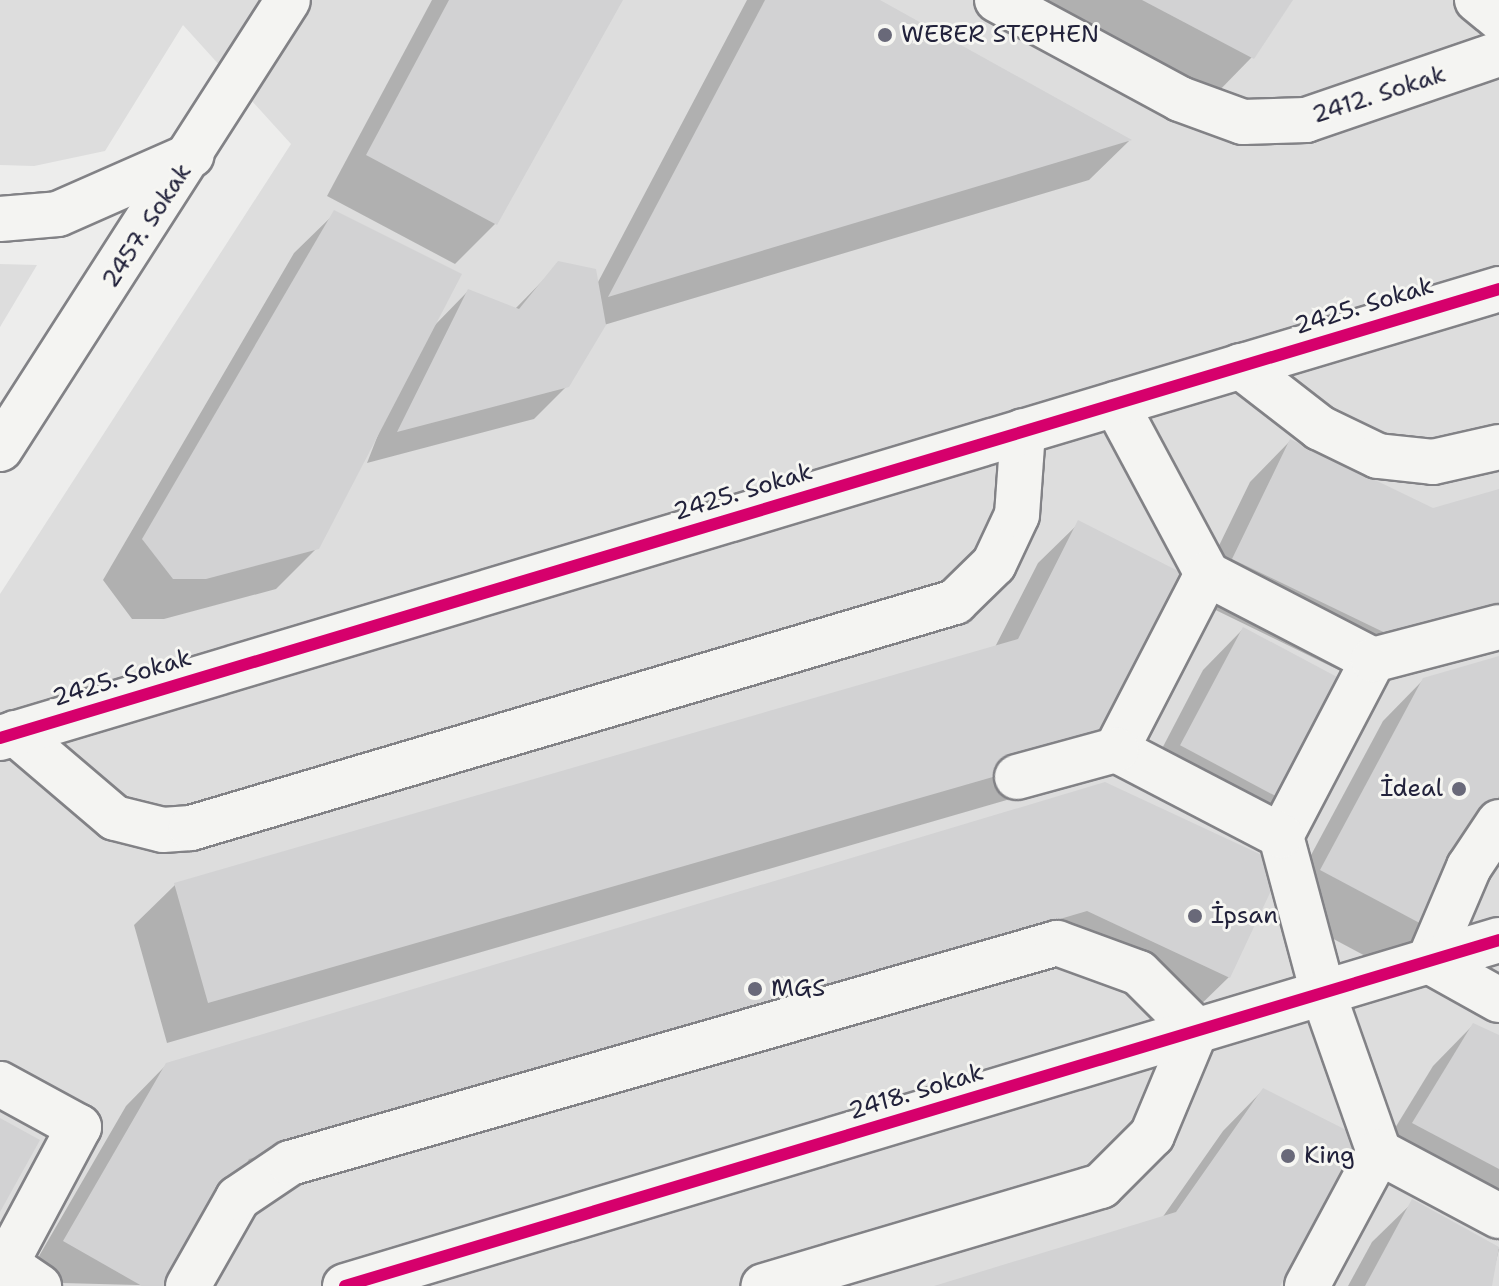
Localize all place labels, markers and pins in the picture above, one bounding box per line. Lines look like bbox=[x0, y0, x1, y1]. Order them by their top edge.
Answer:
place label: WEBER STEPHEN bbox=[901, 21, 1099, 49]
marker: WEBER STEPHEN bbox=[876, 26, 894, 44]
place label: İdeal bbox=[1380, 775, 1443, 803]
marker: İdeal bbox=[1450, 780, 1468, 798]
place label: İpsan bbox=[1211, 902, 1278, 930]
marker: İpsan bbox=[1186, 907, 1204, 925]
place label: MGS bbox=[771, 975, 825, 1003]
marker: MGS bbox=[746, 980, 764, 998]
place label: King bbox=[1304, 1142, 1355, 1170]
marker: King bbox=[1279, 1147, 1297, 1165]

